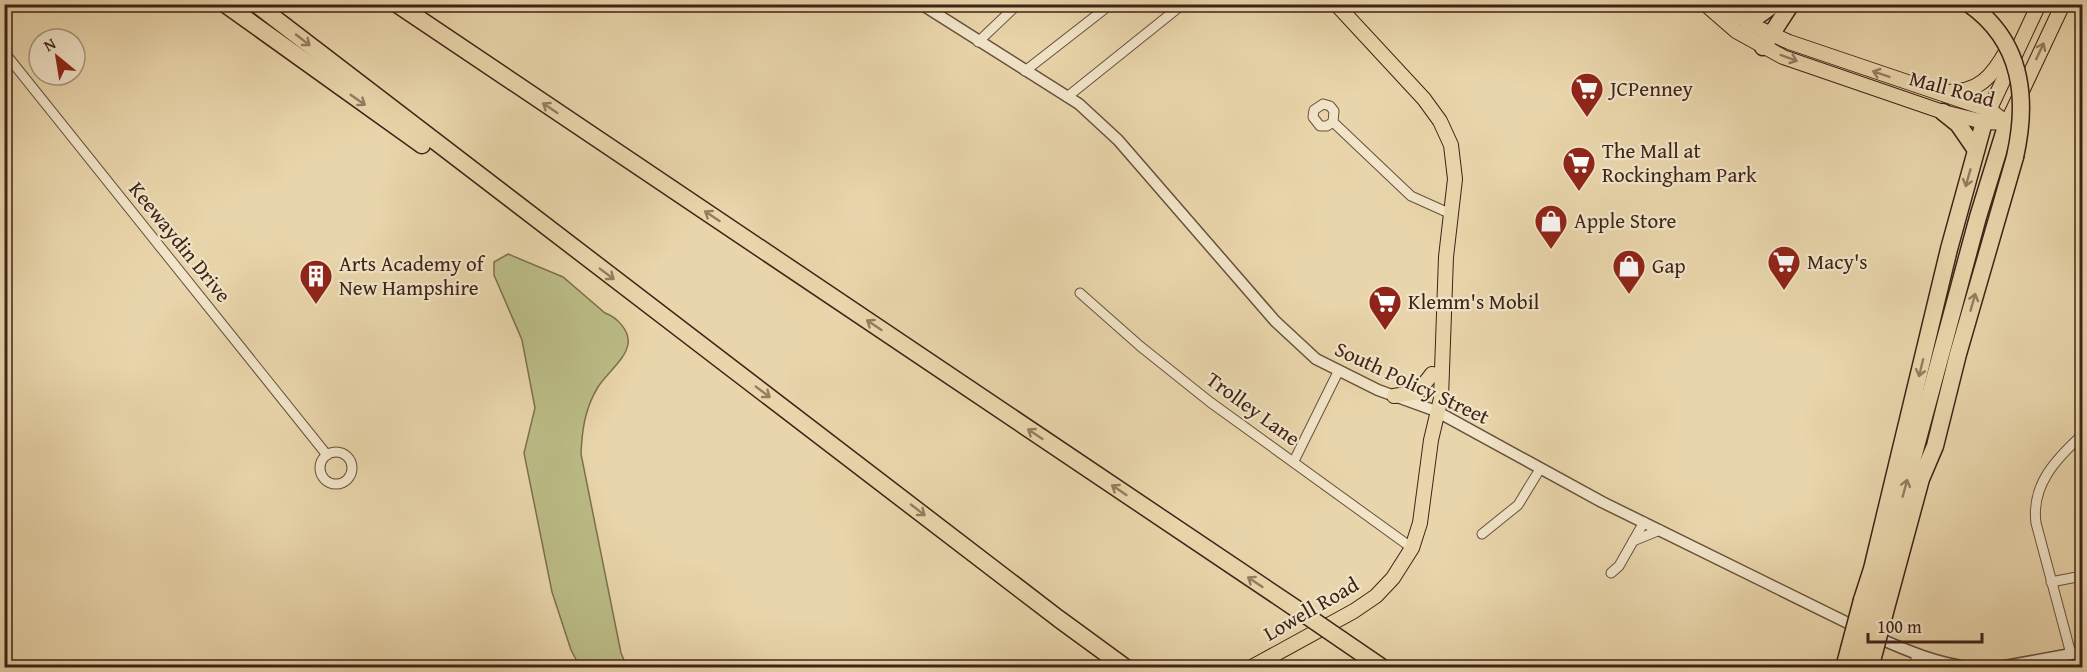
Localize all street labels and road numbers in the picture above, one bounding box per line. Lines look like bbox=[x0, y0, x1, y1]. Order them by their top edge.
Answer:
street label: Mall Road bbox=[1906, 62, 1999, 115]
street label: Keewaydin Drive bbox=[122, 175, 239, 309]
street label: South Policy Street bbox=[1330, 333, 1495, 432]
street label: Trolley Lane bbox=[1200, 364, 1307, 453]
street label: Lowell Road bbox=[1257, 568, 1365, 648]

